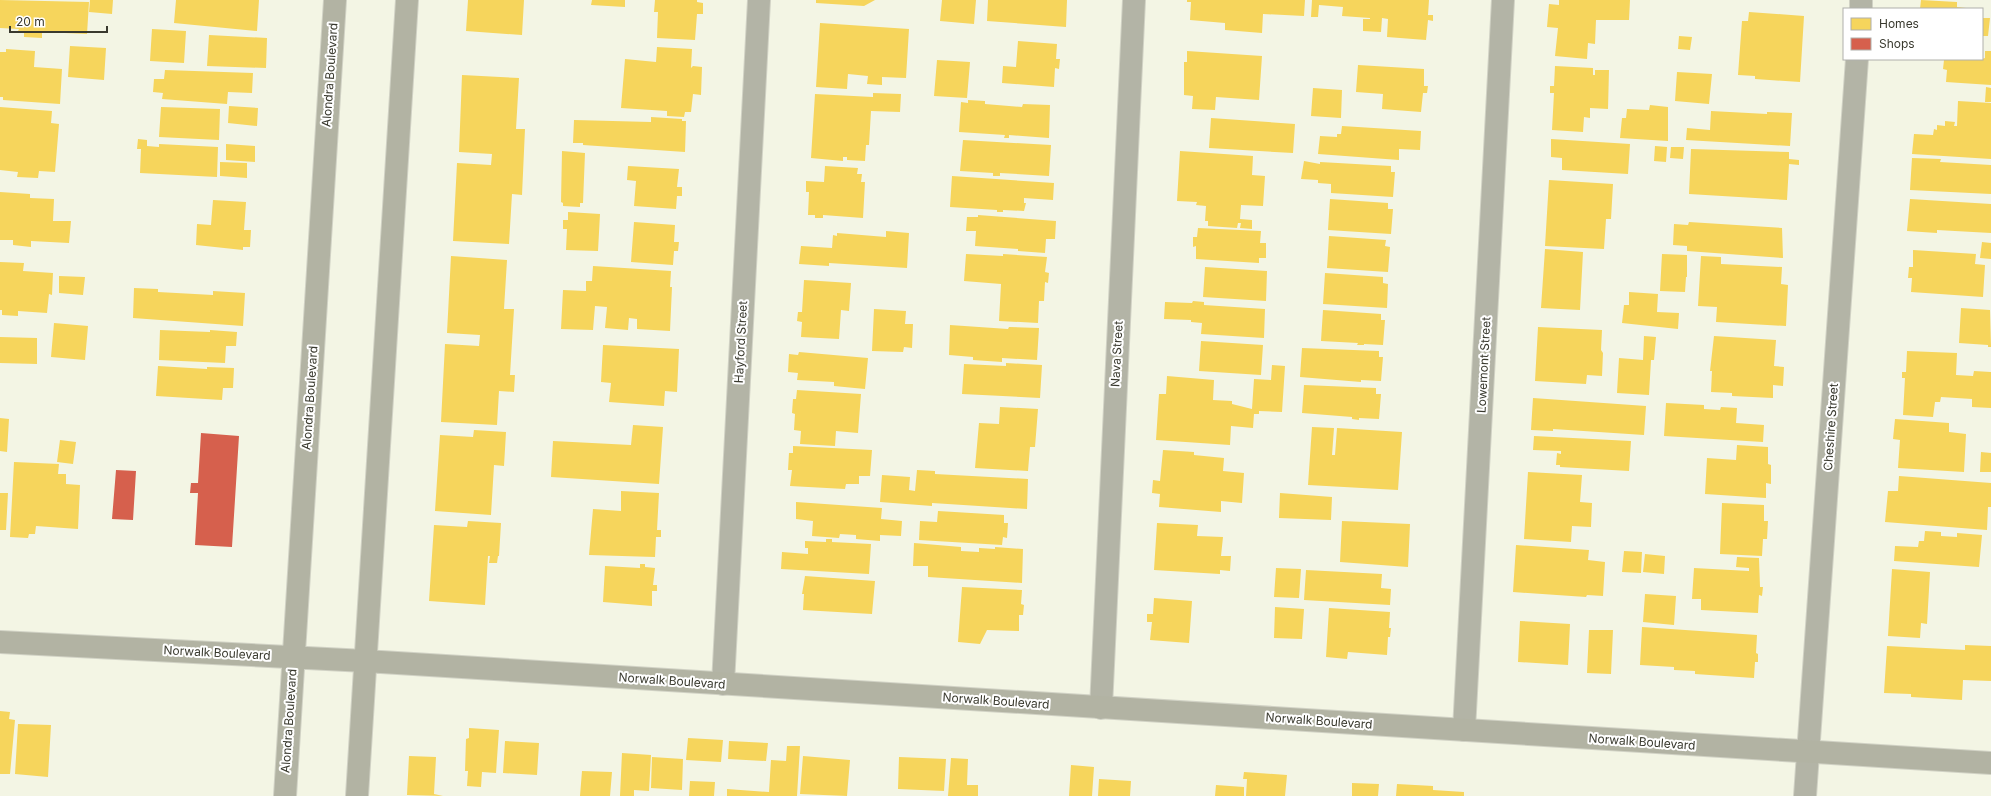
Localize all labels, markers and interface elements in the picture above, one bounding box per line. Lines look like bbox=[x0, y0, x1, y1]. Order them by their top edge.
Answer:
scale bar bbox=[10, 8, 107, 34]
legend bbox=[1843, 8, 1983, 60]
text: 20 m bbox=[16, 14, 45, 29]
text: Homes bbox=[1879, 16, 1919, 31]
street label: Alondra Boulevard bbox=[318, 22, 341, 128]
text: Shops bbox=[1879, 36, 1915, 51]
street label: Hayford Street bbox=[731, 300, 750, 384]
street label: Lowemont Street bbox=[1473, 316, 1494, 413]
street label: Nava Street bbox=[1107, 320, 1126, 387]
street label: Alondra Boulevard bbox=[298, 345, 321, 451]
street label: Cheshire Street bbox=[1820, 383, 1841, 471]
street label: Norwalk Boulevard bbox=[163, 642, 271, 663]
street label: Alondra Boulevard bbox=[277, 668, 300, 774]
street label: Norwalk Boulevard bbox=[618, 669, 726, 692]
street label: Norwalk Boulevard bbox=[942, 689, 1050, 712]
street label: Norwalk Boulevard bbox=[1265, 709, 1373, 732]
street label: Norwalk Boulevard bbox=[1588, 730, 1696, 753]

